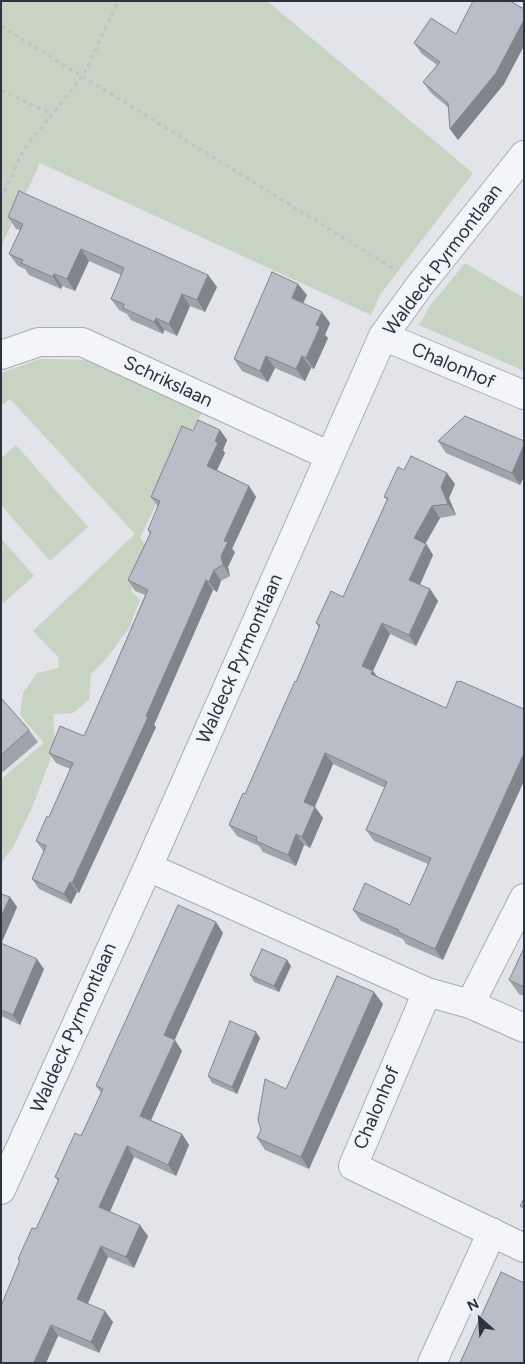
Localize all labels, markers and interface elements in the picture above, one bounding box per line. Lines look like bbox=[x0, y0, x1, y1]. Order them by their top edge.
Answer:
street label: Waldeck Pyrmontlaan bbox=[379, 180, 507, 340]
street label: Chalonhof bbox=[408, 338, 498, 394]
street label: Schrikslaan bbox=[120, 351, 216, 413]
street label: Waldeck Pyrmontlaan bbox=[192, 571, 288, 747]
street label: Waldeck Pyrmontlaan bbox=[26, 940, 122, 1116]
street label: Chalonhof bbox=[349, 1063, 405, 1153]
north arrow bbox=[455, 1294, 505, 1344]
text: N bbox=[465, 1295, 482, 1315]

